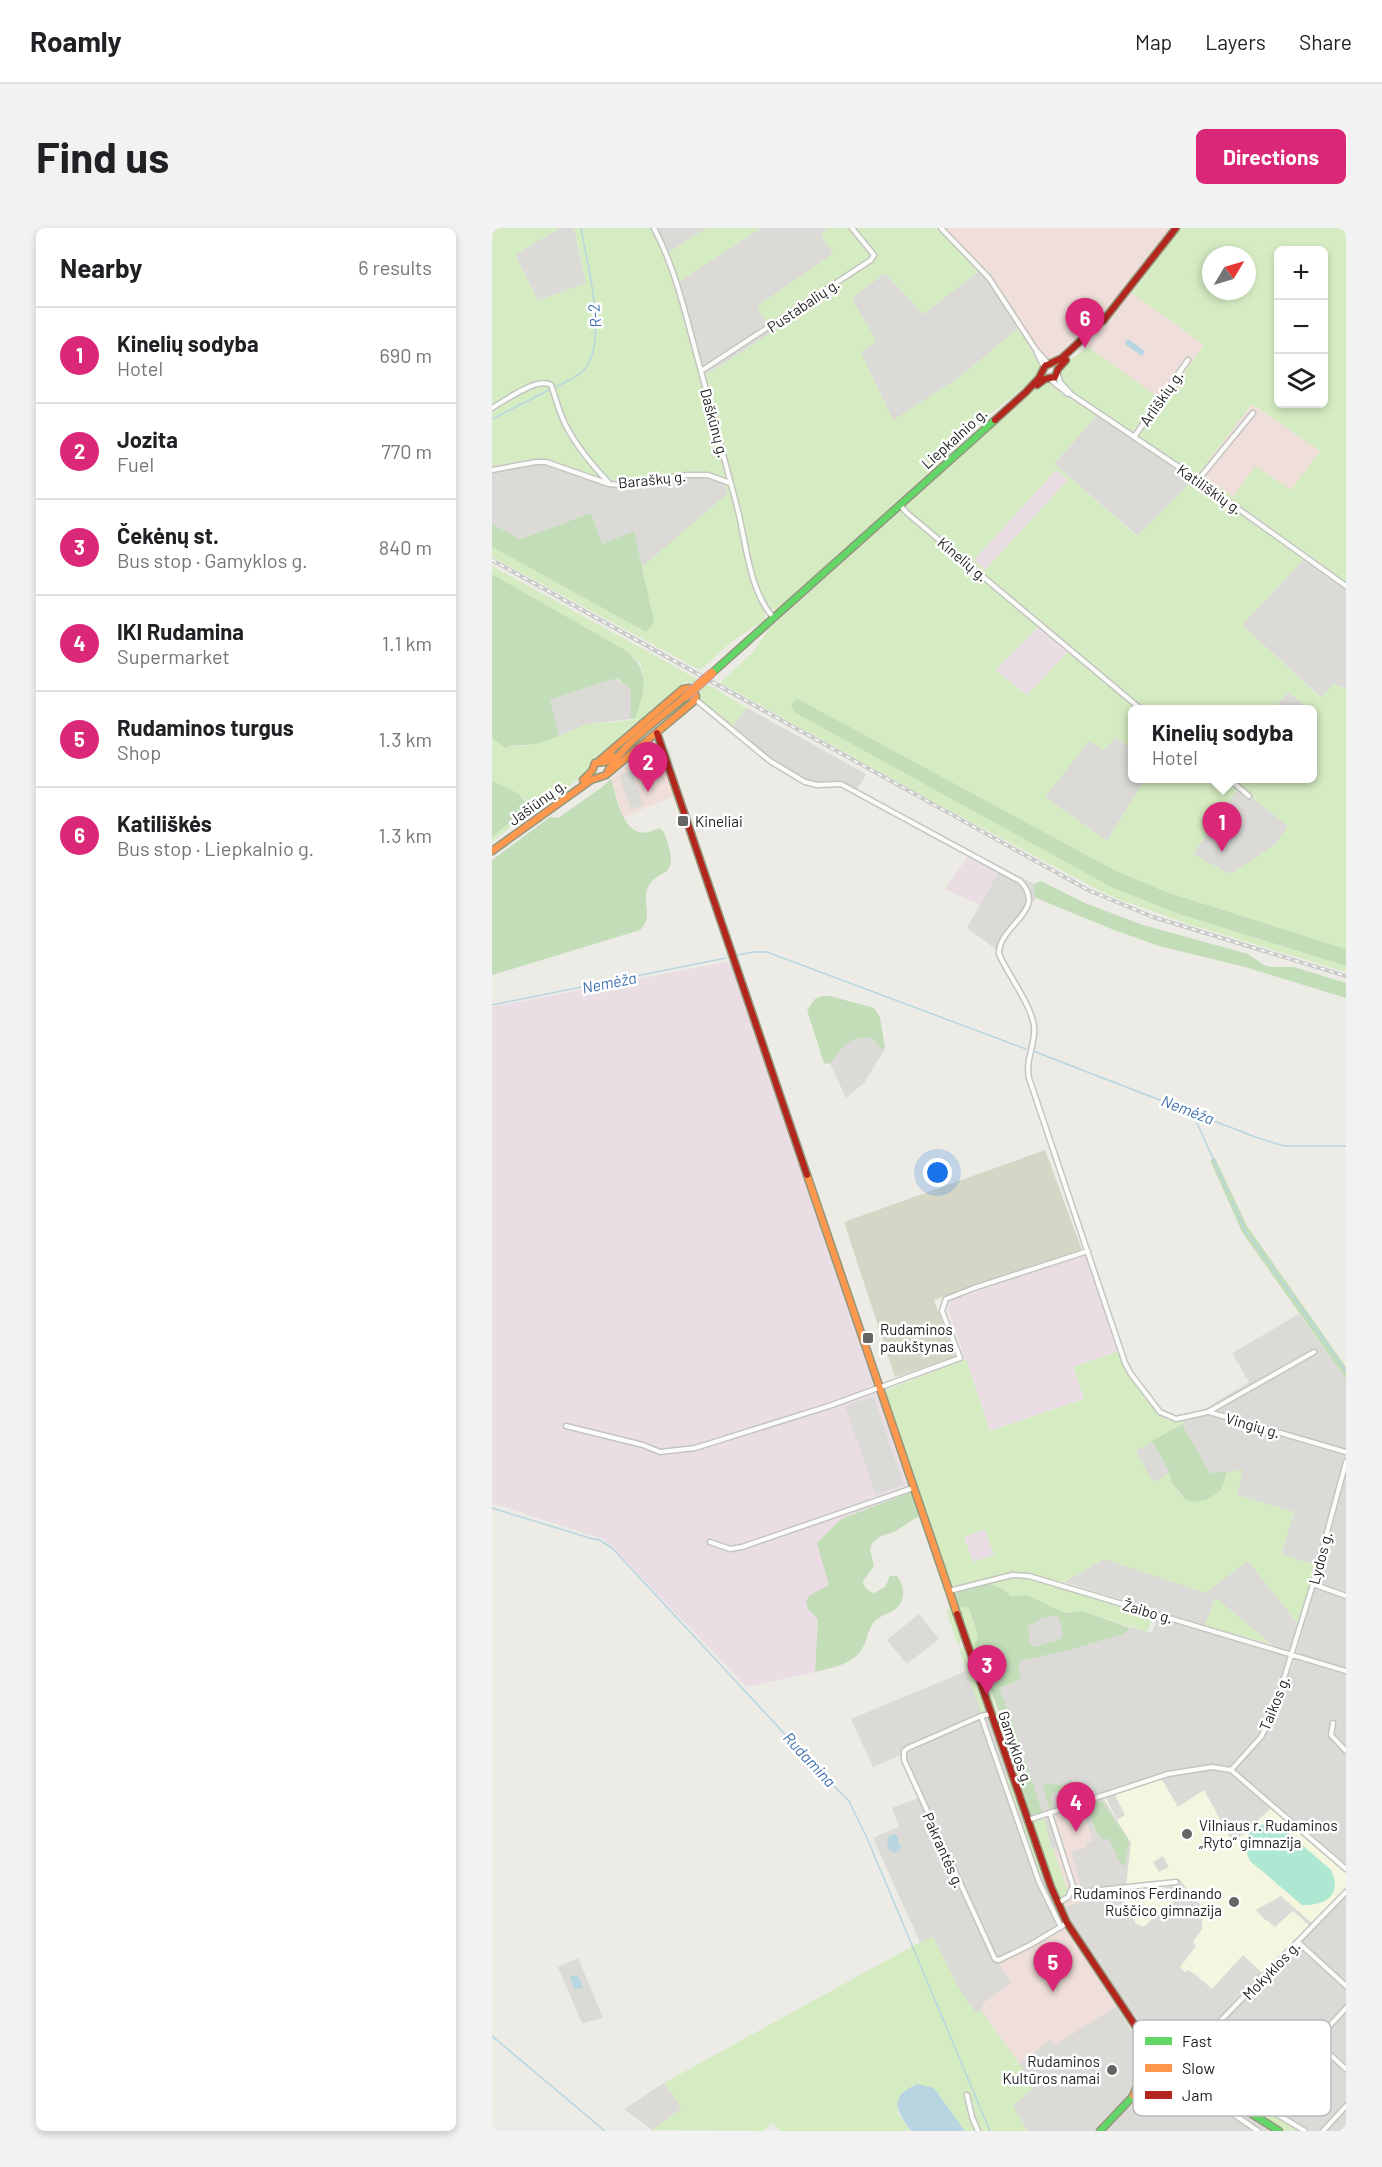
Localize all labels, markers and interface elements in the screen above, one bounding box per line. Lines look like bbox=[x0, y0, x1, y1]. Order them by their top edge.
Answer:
text: Roamly bbox=[30, 24, 122, 58]
text: Map bbox=[1135, 29, 1172, 54]
text: Layers bbox=[1205, 29, 1266, 54]
text: Share bbox=[1299, 29, 1352, 54]
button: Directions bbox=[1196, 129, 1346, 184]
text: Find us bbox=[36, 131, 169, 181]
north arrow bbox=[1202, 246, 1256, 300]
map controls bbox=[1274, 246, 1328, 408]
button: + bbox=[1274, 246, 1328, 300]
text: Nearby bbox=[60, 252, 142, 283]
text: 6 results bbox=[358, 255, 432, 279]
street label: Pustabalių g. bbox=[763, 274, 843, 336]
pin: 6 bbox=[1066, 298, 1104, 348]
button: − bbox=[1274, 300, 1328, 354]
water label: R-2 bbox=[583, 303, 605, 329]
text: Kinelių sodyba bbox=[117, 330, 259, 356]
text: 1 bbox=[76, 343, 83, 367]
text: 690 m bbox=[379, 343, 432, 367]
button: layers bbox=[1274, 354, 1328, 408]
text: Hotel bbox=[117, 356, 163, 380]
street label: Arliškių g. bbox=[1135, 367, 1187, 429]
street label: Daškūnų g. bbox=[697, 386, 733, 460]
street label: Liepkalnio g. bbox=[917, 404, 991, 472]
text: Jozita bbox=[117, 426, 178, 452]
text: 2 bbox=[74, 439, 85, 463]
text: 770 m bbox=[381, 439, 432, 463]
text: Fuel bbox=[117, 452, 154, 476]
street label: Katiliškių g. bbox=[1174, 460, 1246, 518]
street label: Baraškų g. bbox=[617, 466, 687, 492]
text: Čekėnų st. bbox=[117, 522, 219, 548]
street label: Kinelių g. bbox=[934, 533, 992, 585]
text: 3 bbox=[74, 535, 85, 559]
text: 840 m bbox=[379, 535, 432, 559]
text: Bus stop · Gamyklos g. bbox=[117, 548, 308, 572]
text: IKI Rudamina bbox=[117, 618, 244, 644]
text: 4 bbox=[73, 631, 86, 655]
text: 1.1 km bbox=[382, 631, 432, 655]
text: Supermarket bbox=[117, 644, 230, 668]
popup bbox=[1128, 705, 1317, 783]
text: Rudaminos turgus bbox=[117, 714, 294, 740]
text: Kinelių sodyba bbox=[1152, 719, 1293, 745]
text: 5 bbox=[74, 727, 85, 751]
text: 1.3 km bbox=[379, 727, 432, 751]
text: Shop bbox=[117, 740, 161, 764]
pin: 2 bbox=[628, 742, 668, 792]
text: Hotel bbox=[1152, 745, 1198, 769]
street label: Jašiūnų g. bbox=[505, 775, 569, 829]
pin: 1 bbox=[1202, 802, 1242, 852]
text: Katiliškės bbox=[117, 810, 212, 836]
place label: Kineliai bbox=[695, 812, 743, 830]
marker: Kineliai bbox=[676, 814, 690, 828]
text: 6 bbox=[74, 823, 85, 847]
text: 1.3 km bbox=[379, 823, 432, 847]
text: Bus stop · Liepkalnio g. bbox=[117, 836, 314, 860]
water label: Nemėža bbox=[580, 967, 638, 997]
water label: Nemėža bbox=[1159, 1090, 1217, 1128]
your location bbox=[923, 1158, 952, 1187]
place label: Rudaminos paukštynas bbox=[880, 1320, 954, 1355]
marker: Rudaminos paukštynas bbox=[861, 1331, 875, 1345]
street label: Vingių g. bbox=[1224, 1409, 1282, 1441]
street label: Lydos g. bbox=[1304, 1530, 1336, 1586]
street label: Žaibo g. bbox=[1121, 1595, 1175, 1627]
pin: 3 bbox=[968, 1646, 1006, 1695]
street label: Taikos g. bbox=[1255, 1673, 1293, 1733]
street label: Gamyklos g. bbox=[995, 1708, 1037, 1788]
water label: Rudamina bbox=[780, 1728, 840, 1790]
pin: 4 bbox=[1056, 1782, 1096, 1832]
street label: Pakrantės g. bbox=[919, 1809, 969, 1891]
place label: Vilniaus r. Rudaminos „Ryto“ gimnazija bbox=[1199, 1816, 1338, 1851]
marker: Vilniaus r. Rudaminos „Ryto“ gimnazija bbox=[1180, 1827, 1194, 1841]
place label: Rudaminos Ferdinando Ruščico gimnazija bbox=[1073, 1884, 1222, 1919]
marker: Rudaminos Ferdinando Ruščico gimnazija bbox=[1227, 1895, 1241, 1909]
street label: Mokyklos g. bbox=[1239, 1937, 1303, 2003]
pin: 5 bbox=[1034, 1942, 1072, 1992]
legend bbox=[1133, 2020, 1331, 2116]
text: Fast bbox=[1182, 2031, 1212, 2050]
place label: Rudaminos Kultūros namai bbox=[1002, 2052, 1100, 2087]
text: Slow bbox=[1182, 2058, 1215, 2077]
marker: Rudaminos Kultūros namai bbox=[1105, 2063, 1119, 2077]
text: Jam bbox=[1182, 2085, 1213, 2104]

